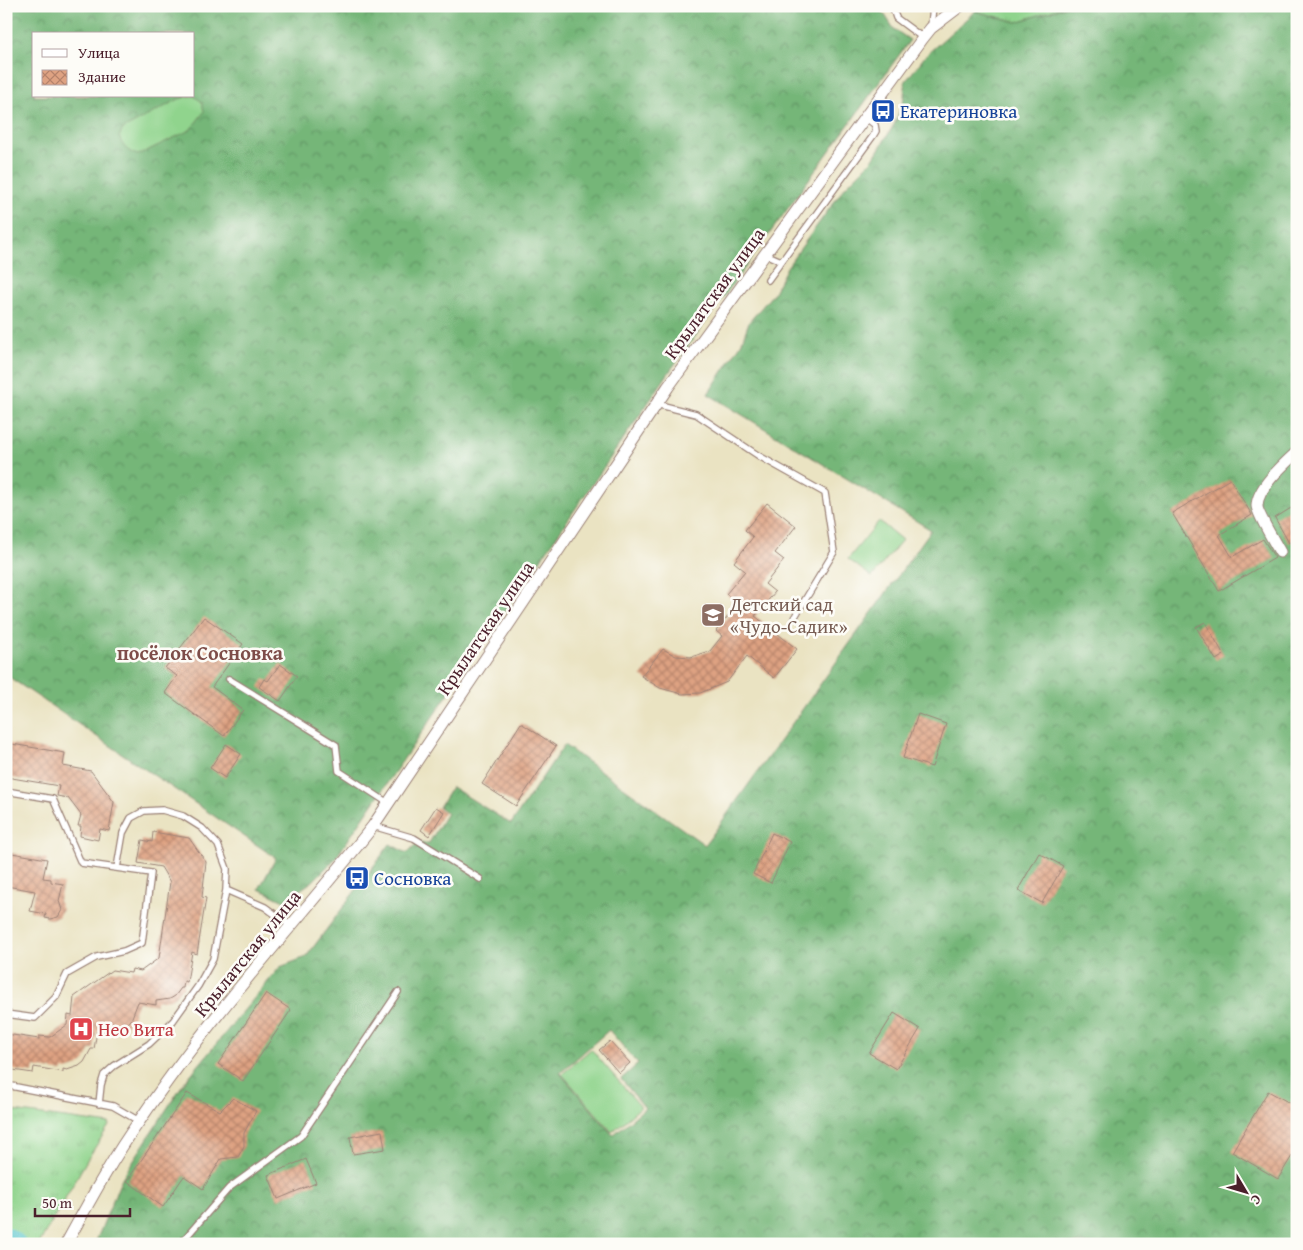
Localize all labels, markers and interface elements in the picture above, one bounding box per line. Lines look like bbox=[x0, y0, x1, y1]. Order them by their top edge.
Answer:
legend bbox=[32, 32, 195, 98]
text: Улица bbox=[78, 42, 121, 63]
text: Здание bbox=[78, 66, 126, 87]
place label: Екатериновка bbox=[900, 97, 1017, 125]
bus stop icon: Екатериновка bbox=[870, 98, 896, 124]
street label: Крылатская улица bbox=[657, 221, 771, 365]
street label: Крылатская улица bbox=[430, 555, 540, 701]
place label: Детский сад «Чудо-Садик» bbox=[729, 590, 848, 640]
school or university icon: Детский сад «Чудо-Садик» bbox=[700, 602, 726, 628]
district label: посёлок Сосновка bbox=[117, 638, 284, 667]
place label: Сосновка bbox=[374, 864, 451, 892]
bus stop icon: Сосновка bbox=[344, 865, 370, 891]
street label: Крылатская улица bbox=[187, 883, 307, 1023]
place label: Нео Вита bbox=[98, 1015, 174, 1043]
hospital icon: Нео Вита bbox=[68, 1016, 94, 1042]
north arrow bbox=[1220, 1168, 1270, 1218]
scale bar bbox=[35, 1185, 130, 1217]
text: С bbox=[1246, 1191, 1267, 1209]
text: 50 m bbox=[42, 1192, 73, 1213]

